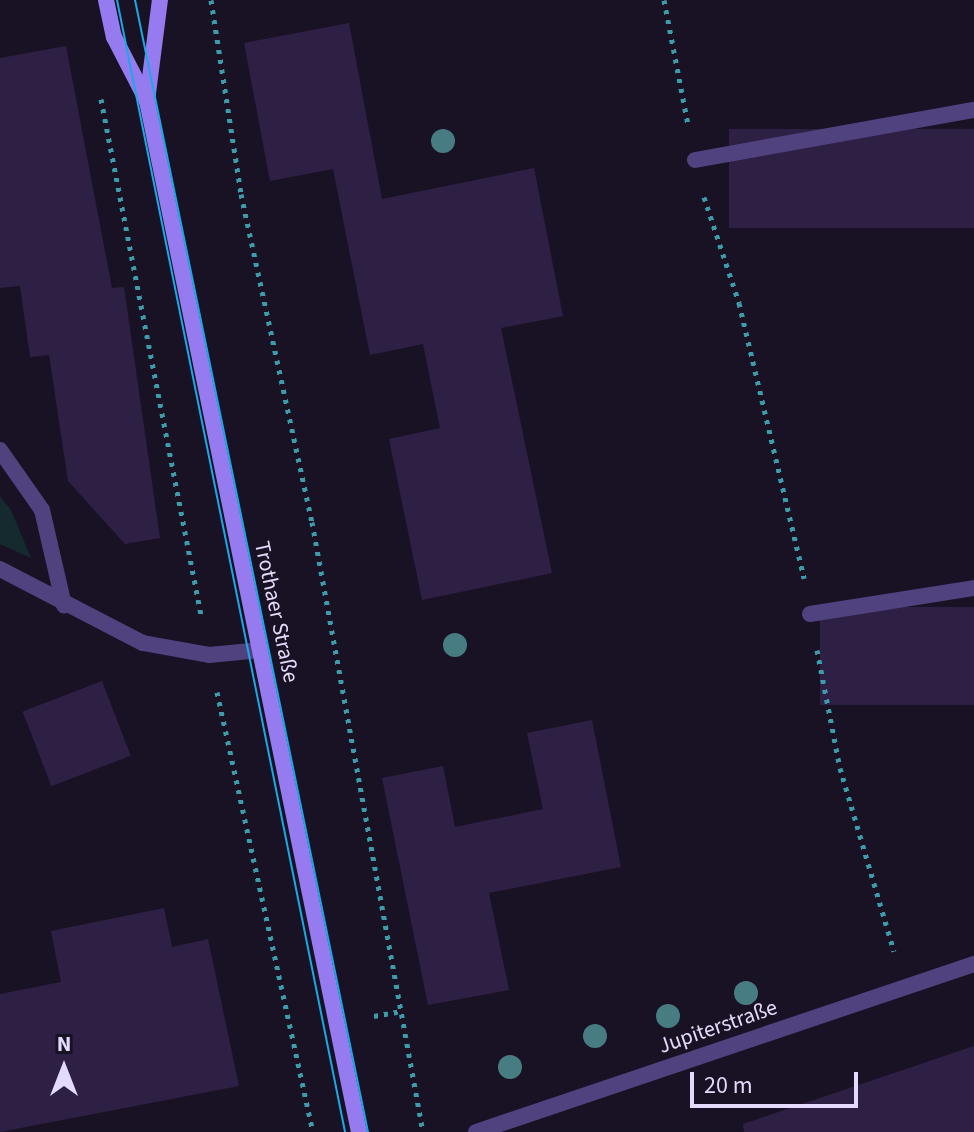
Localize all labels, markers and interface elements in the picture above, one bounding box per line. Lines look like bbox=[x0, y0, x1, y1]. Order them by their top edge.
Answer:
street label: Trothaer Straße bbox=[248, 539, 304, 685]
street label: Jupiterstraße bbox=[655, 994, 781, 1060]
north arrow bbox=[24, 1028, 104, 1108]
text: N bbox=[57, 1028, 71, 1060]
scale bar bbox=[694, 1056, 862, 1106]
text: 20 m bbox=[704, 1068, 753, 1103]

